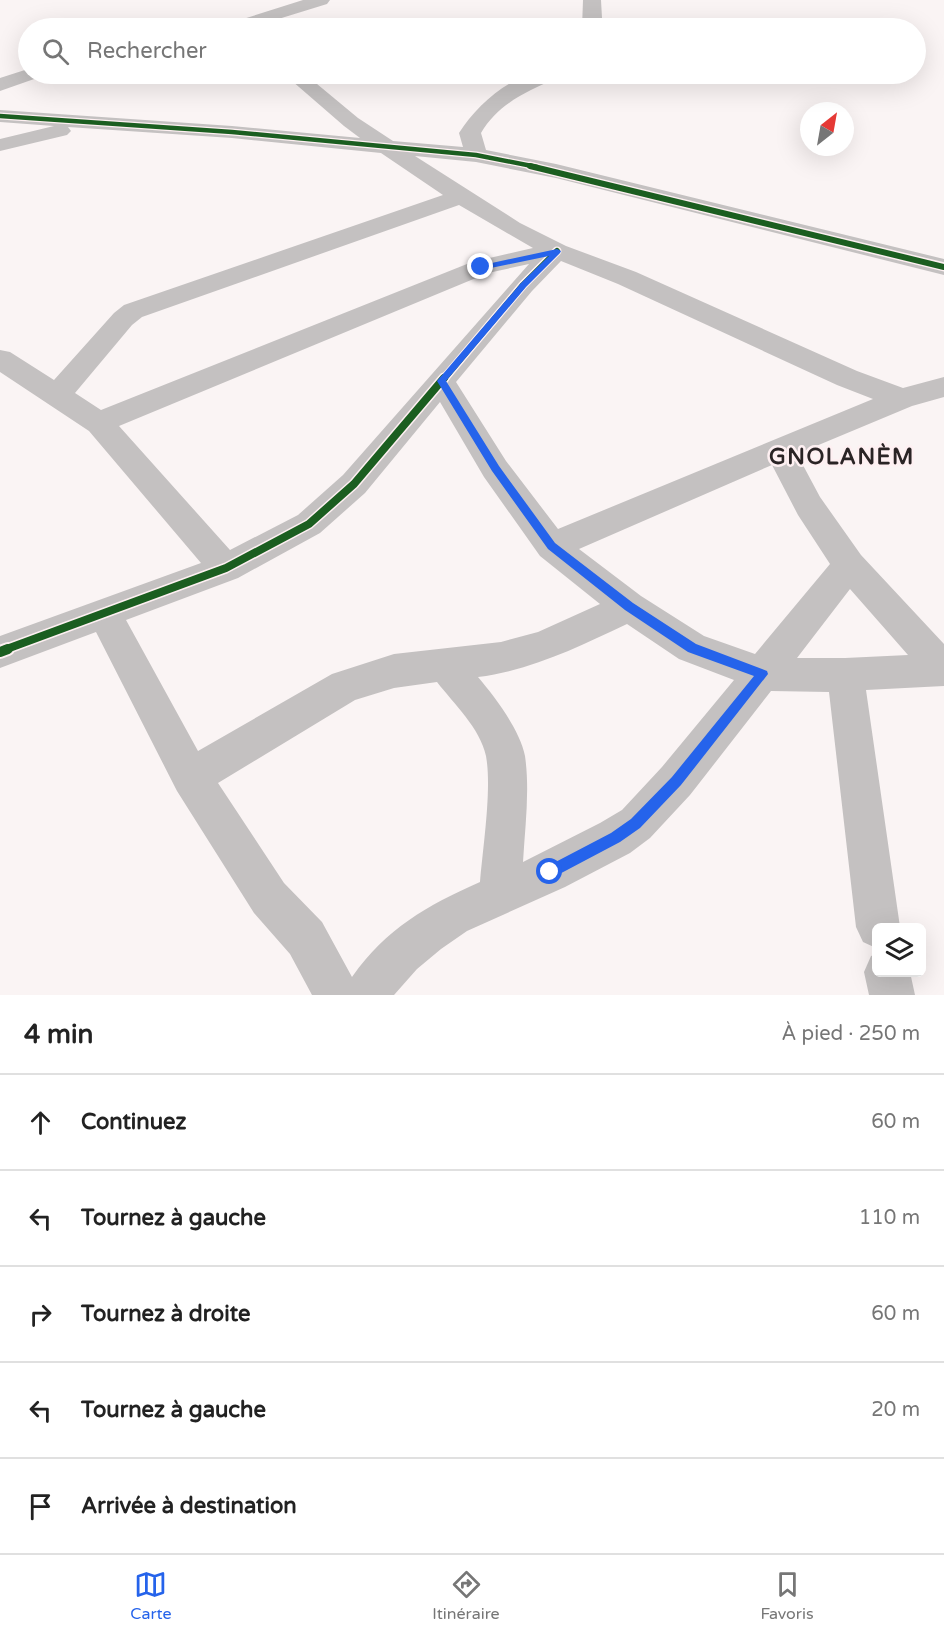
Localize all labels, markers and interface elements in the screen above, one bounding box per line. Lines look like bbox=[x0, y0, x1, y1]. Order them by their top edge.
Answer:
search box bbox=[18, 18, 926, 84]
icon: search bbox=[39, 35, 72, 68]
text: Rechercher bbox=[87, 38, 207, 64]
north arrow bbox=[800, 102, 854, 156]
route end bbox=[467, 253, 493, 279]
district label: GNOLANÈM bbox=[769, 443, 915, 470]
route start bbox=[536, 858, 562, 884]
map controls bbox=[872, 923, 926, 977]
button: layers bbox=[872, 923, 926, 977]
text: 4 min bbox=[24, 1019, 93, 1050]
text: À pied · 250 m bbox=[782, 1022, 920, 1046]
icon: ahead bbox=[24, 1106, 57, 1139]
text: Continuez bbox=[81, 1109, 186, 1135]
text: 60 m bbox=[871, 1110, 920, 1134]
icon: left bbox=[24, 1202, 57, 1235]
text: Tournez à gauche bbox=[81, 1205, 266, 1231]
text: 110 m bbox=[859, 1206, 920, 1230]
icon: right bbox=[24, 1298, 57, 1331]
text: Tournez à droite bbox=[81, 1301, 250, 1327]
text: 60 m bbox=[871, 1302, 920, 1326]
icon: left bbox=[24, 1394, 57, 1427]
text: Tournez à gauche bbox=[81, 1397, 266, 1423]
text: 20 m bbox=[871, 1398, 920, 1422]
icon: arrive bbox=[24, 1490, 57, 1523]
text: Arrivée à destination bbox=[81, 1493, 297, 1519]
tab: Carte bbox=[130, 1568, 172, 1624]
tab: Itinéraire bbox=[432, 1568, 500, 1624]
tab: Favoris bbox=[760, 1568, 814, 1624]

